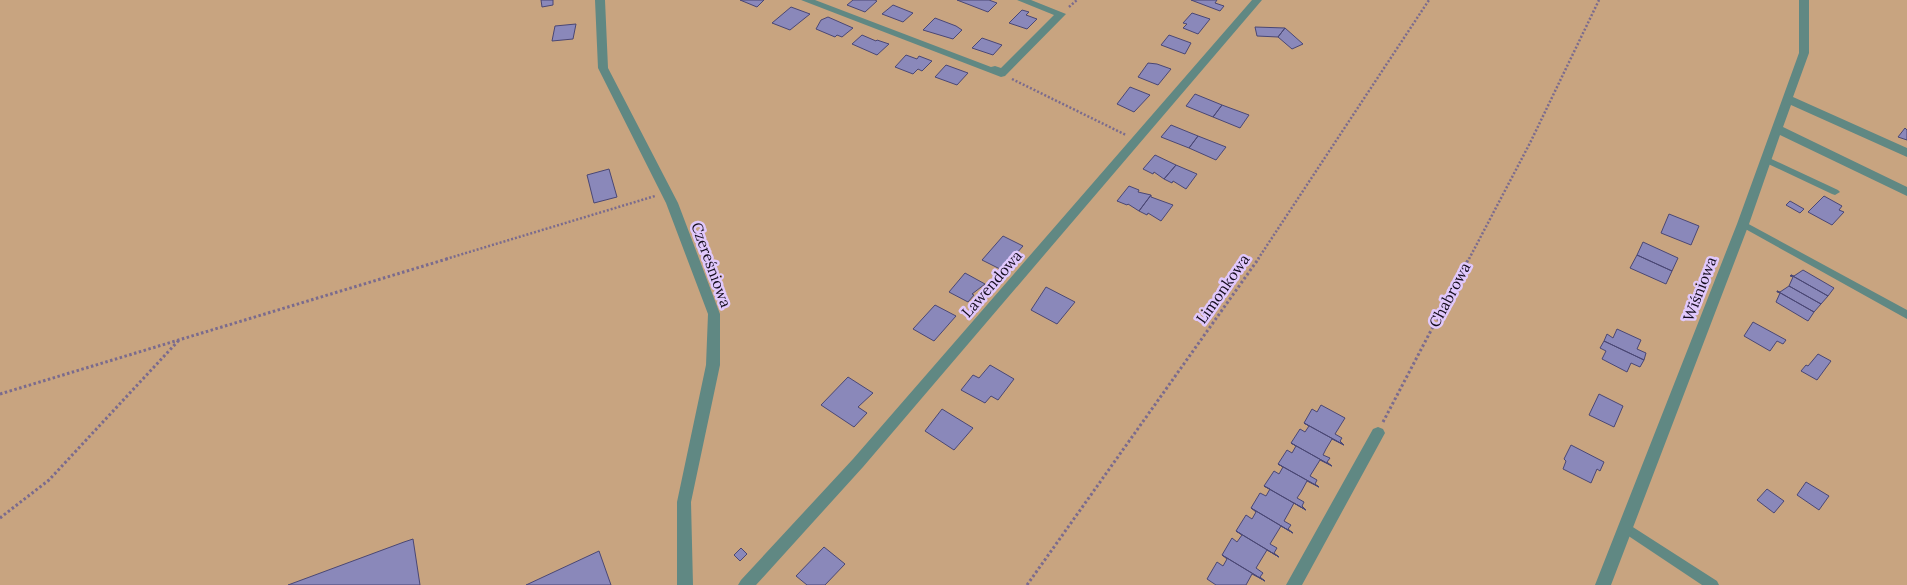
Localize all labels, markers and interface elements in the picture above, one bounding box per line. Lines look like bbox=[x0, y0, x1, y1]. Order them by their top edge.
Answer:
street label: Czereśniowa bbox=[687, 220, 736, 310]
street label: Lawendowa bbox=[957, 246, 1026, 321]
street label: Limonkowa bbox=[1192, 250, 1254, 327]
street label: Wiśniowa bbox=[1679, 254, 1721, 324]
street label: Chabrowa bbox=[1425, 259, 1475, 330]

